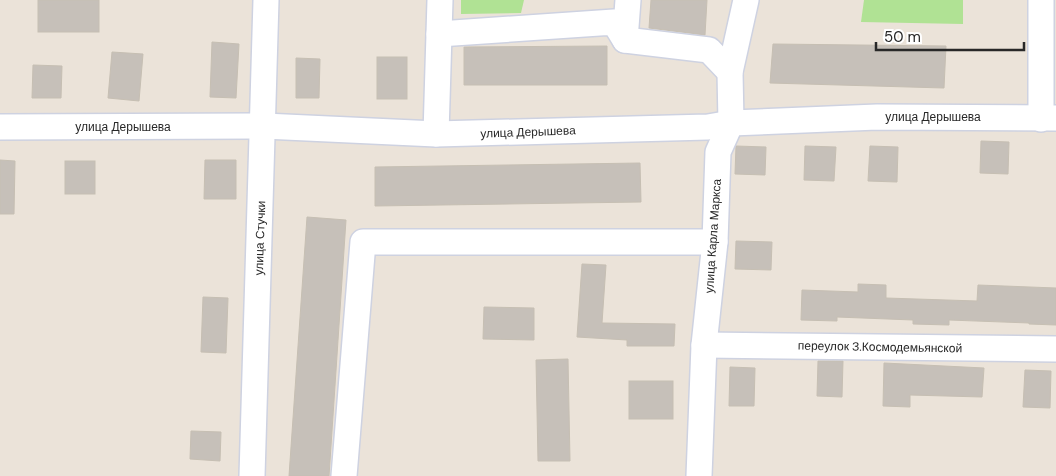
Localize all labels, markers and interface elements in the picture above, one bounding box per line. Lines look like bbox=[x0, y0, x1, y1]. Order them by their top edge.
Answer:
scale bar bbox=[876, 20, 1024, 52]
text: 50 m bbox=[884, 27, 921, 47]
street label: улица Дерышева bbox=[885, 109, 981, 125]
street label: улица Дерышева bbox=[75, 119, 171, 135]
street label: улица Дерышева bbox=[480, 122, 576, 142]
street label: улица Карла Маркса bbox=[701, 178, 725, 294]
street label: улица Стучки bbox=[251, 200, 269, 276]
street label: переулок З.Космодемьянской bbox=[798, 338, 962, 356]

